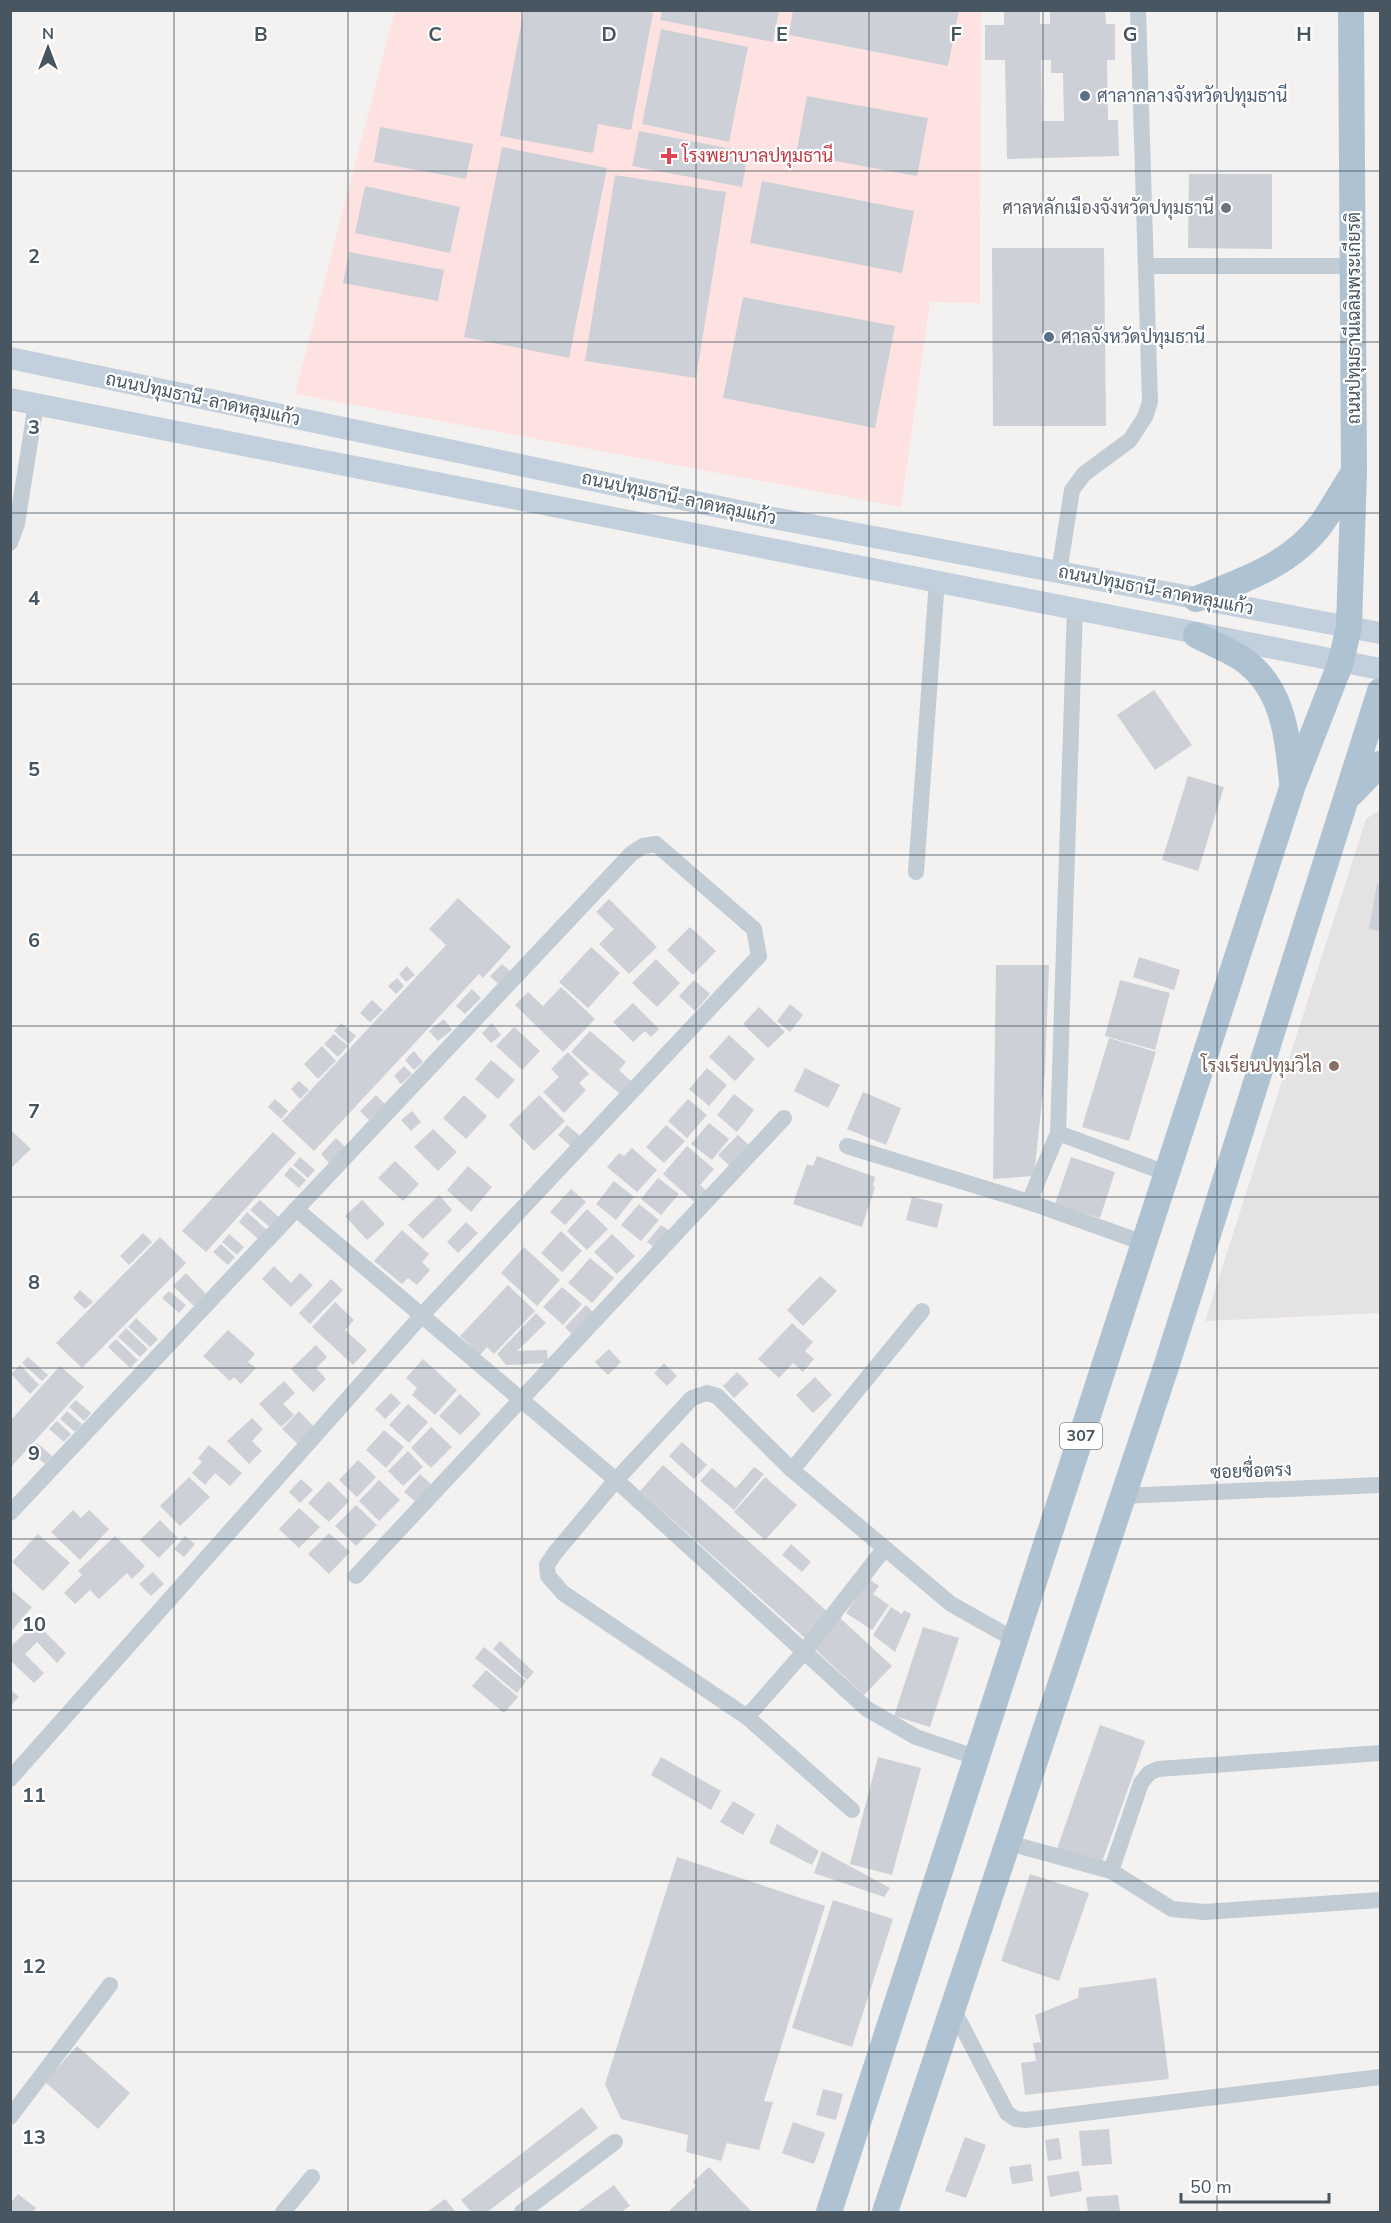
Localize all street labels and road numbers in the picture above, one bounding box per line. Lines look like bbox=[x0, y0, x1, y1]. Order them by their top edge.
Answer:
street label: ถนนปทุมธานีเฉลิมพระเกียรติ bbox=[1341, 212, 1366, 424]
street label: ถนนปทุมธานี-ลาดหลุมแก้ว bbox=[103, 366, 303, 431]
street label: ถนนปทุมธานี-ลาดหลุมแก้ว bbox=[579, 465, 779, 530]
street label: ถนนปทุมธานี-ลาดหลุมแก้ว bbox=[1056, 558, 1256, 621]
road number: 307 bbox=[1060, 1423, 1102, 1449]
street label: ซอยซื่อตรง bbox=[1210, 1454, 1292, 1484]

